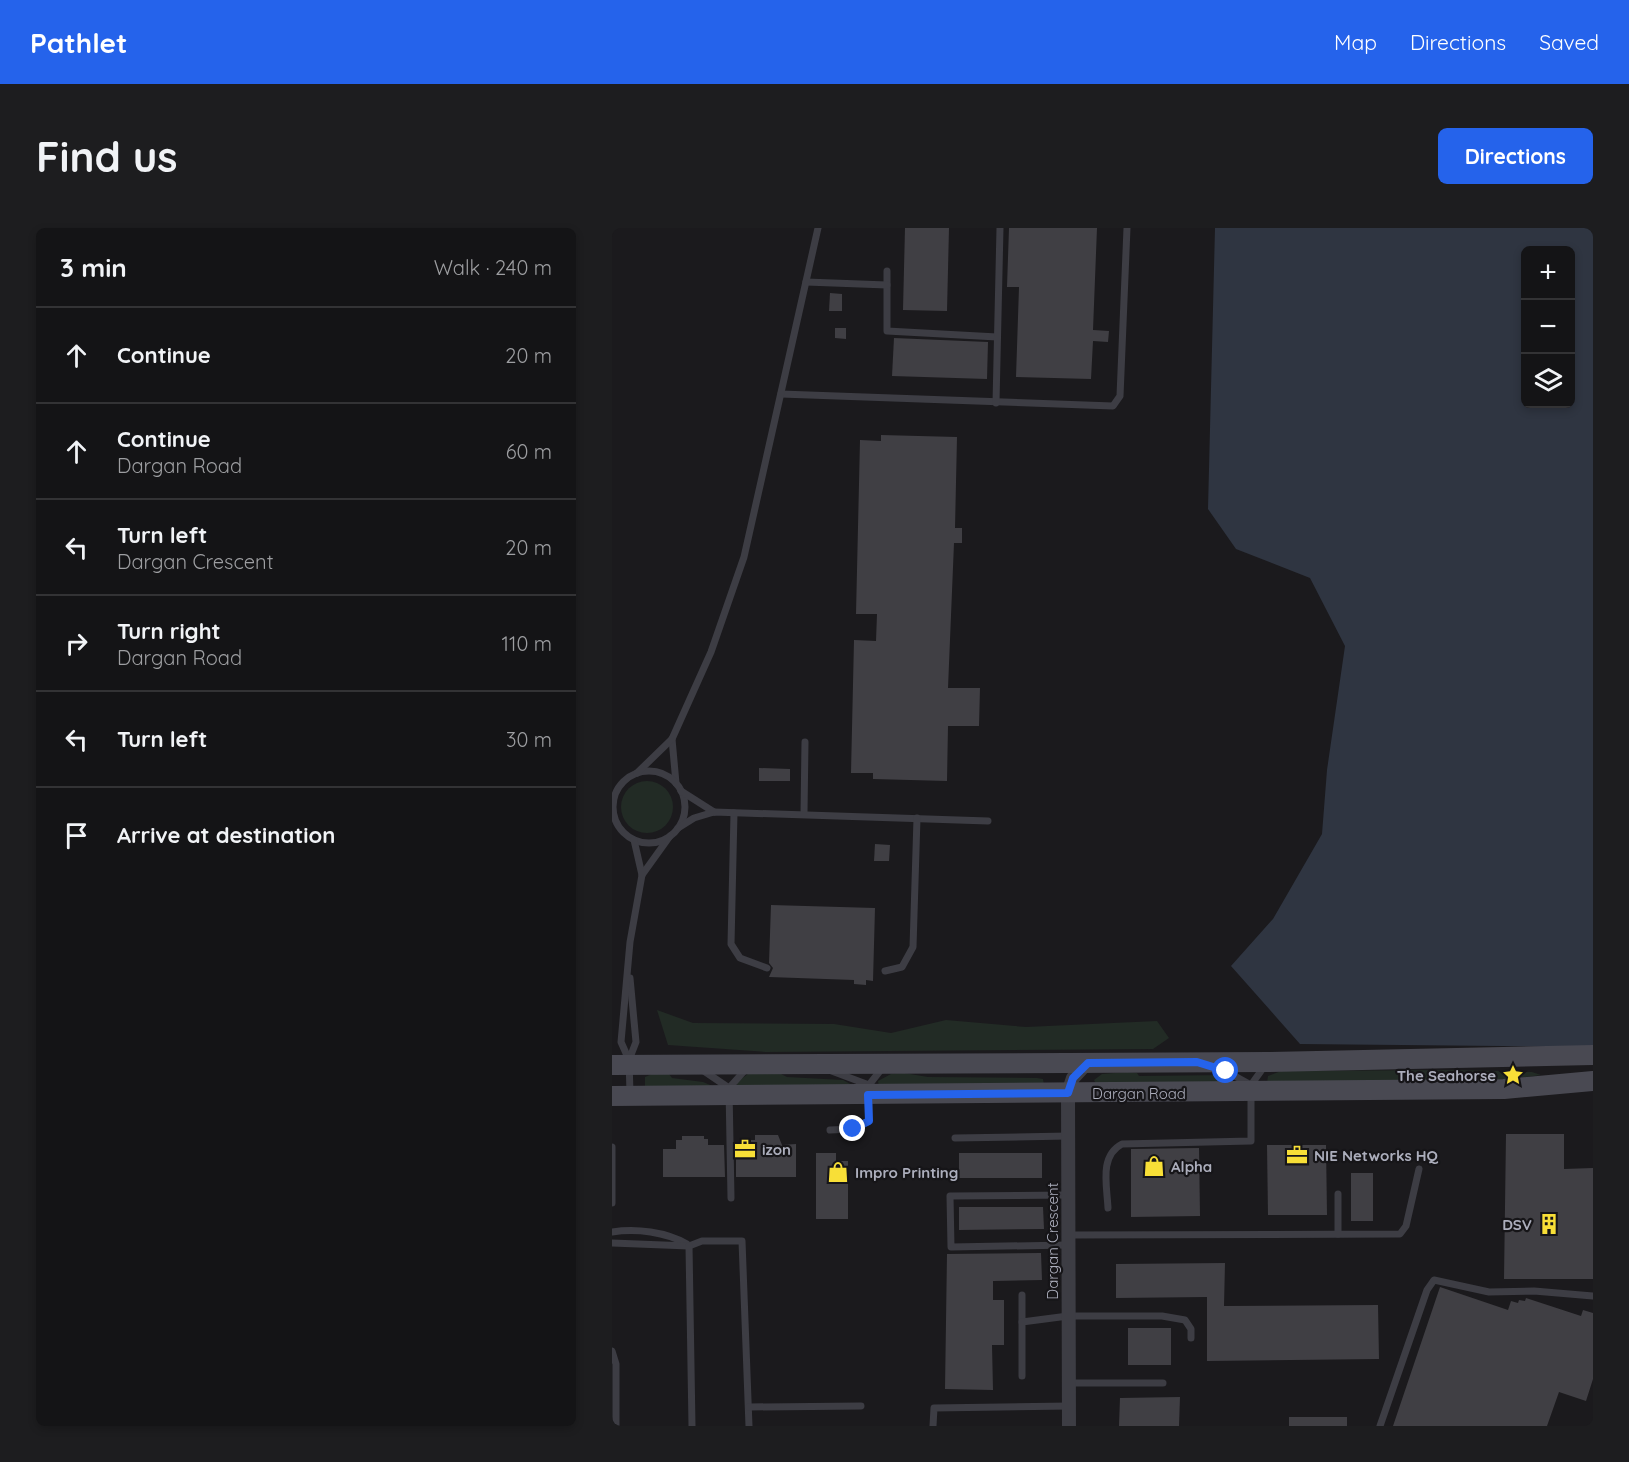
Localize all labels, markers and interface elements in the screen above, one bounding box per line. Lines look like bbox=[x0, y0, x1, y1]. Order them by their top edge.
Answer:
text: Pathlet bbox=[30, 25, 127, 60]
text: Map bbox=[1334, 29, 1377, 55]
text: Directions bbox=[1410, 29, 1506, 55]
text: Saved bbox=[1539, 29, 1599, 55]
button: Directions bbox=[1438, 128, 1593, 184]
text: Find us bbox=[36, 130, 178, 183]
map controls bbox=[1521, 246, 1575, 408]
button: + bbox=[1521, 246, 1575, 300]
text: 3 min bbox=[60, 251, 127, 284]
text: Walk · 240 m bbox=[434, 255, 552, 280]
button: − bbox=[1521, 300, 1575, 354]
icon: ahead bbox=[60, 339, 93, 372]
text: Continue bbox=[117, 341, 211, 369]
text: 20 m bbox=[505, 343, 552, 368]
button: layers bbox=[1521, 354, 1575, 408]
text: Continue bbox=[117, 425, 211, 453]
icon: ahead bbox=[60, 435, 93, 468]
text: 60 m bbox=[506, 439, 552, 464]
text: Dargan Road bbox=[117, 453, 242, 478]
text: Turn left bbox=[117, 521, 207, 549]
icon: left bbox=[60, 531, 93, 564]
text: 20 m bbox=[505, 535, 552, 560]
text: Dargan Crescent bbox=[117, 549, 273, 574]
text: Turn right bbox=[117, 617, 221, 645]
icon: right bbox=[60, 627, 93, 660]
text: 110 m bbox=[502, 631, 552, 656]
text: Dargan Road bbox=[117, 645, 242, 670]
icon: left bbox=[60, 723, 93, 756]
text: Turn left bbox=[117, 725, 207, 753]
text: 30 m bbox=[506, 727, 552, 752]
icon: arrive bbox=[60, 819, 93, 852]
text: Arrive at destination bbox=[117, 821, 335, 849]
route start bbox=[1212, 1057, 1238, 1083]
place icon: The Seahorse bbox=[1501, 1063, 1525, 1087]
place label: The Seahorse bbox=[1397, 1066, 1496, 1085]
street label: Dargan Road bbox=[1092, 1084, 1186, 1103]
route end bbox=[839, 1115, 865, 1141]
office icon: izon bbox=[733, 1137, 757, 1161]
place label: izon bbox=[762, 1140, 791, 1159]
office icon: NIE Networks HQ bbox=[1285, 1143, 1309, 1167]
place label: NIE Networks HQ bbox=[1314, 1146, 1439, 1165]
shop icon: Alpha bbox=[1142, 1154, 1166, 1178]
place label: Alpha bbox=[1171, 1157, 1212, 1176]
shop icon: Impro Printing bbox=[826, 1160, 850, 1184]
place label: Impro Printing bbox=[855, 1163, 958, 1182]
street label: Dargan Crescent bbox=[1043, 1182, 1062, 1300]
building icon: DSV bbox=[1537, 1212, 1561, 1236]
place label: DSV bbox=[1502, 1215, 1532, 1234]

